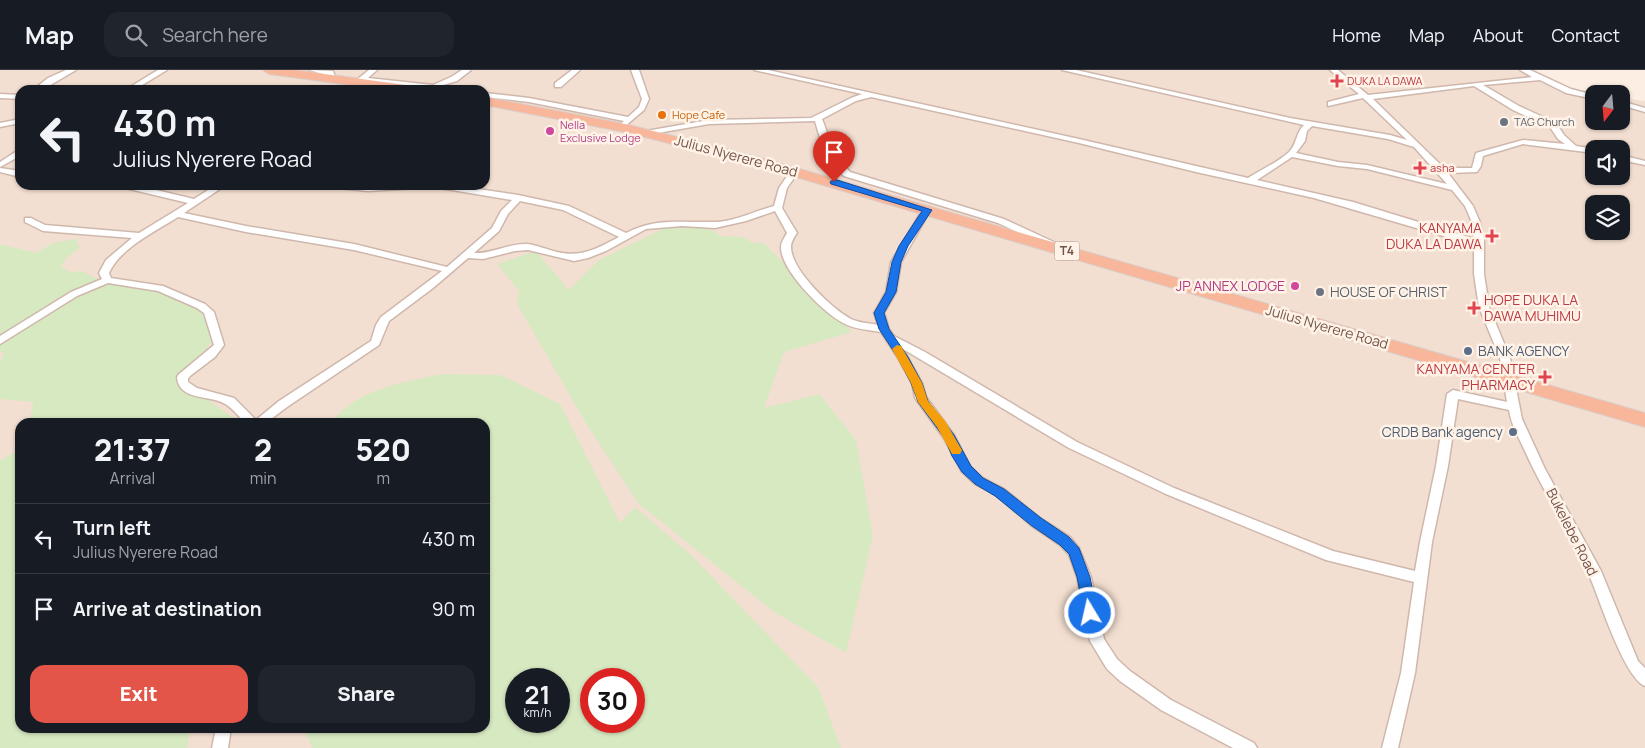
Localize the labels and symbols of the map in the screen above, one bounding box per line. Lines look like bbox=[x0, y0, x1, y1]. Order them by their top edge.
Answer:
place label: DUKA LA DAWA bbox=[1347, 73, 1422, 88]
marker: DUKA LA DAWA bbox=[1331, 75, 1343, 87]
north arrow bbox=[1585, 85, 1630, 130]
place label: Hope Cafe bbox=[672, 107, 726, 122]
marker: Hope Cafe bbox=[656, 109, 668, 121]
place label: TAG Church bbox=[1514, 114, 1574, 129]
marker: TAG Church bbox=[1498, 116, 1510, 128]
place label: Nella Exclusive Lodge bbox=[560, 117, 641, 145]
marker: Nella Exclusive Lodge bbox=[544, 125, 556, 137]
street label: Julius Nyerere Road bbox=[672, 130, 800, 181]
pin bbox=[813, 131, 855, 182]
place label: asha bbox=[1430, 160, 1455, 175]
marker: asha bbox=[1414, 162, 1426, 174]
place label: KANYAMA DUKA LA DAWA bbox=[1386, 218, 1482, 253]
marker: KANYAMA DUKA LA DAWA bbox=[1486, 230, 1498, 242]
road number: T4 bbox=[1054, 242, 1080, 260]
place label: JP ANNEX LODGE bbox=[1176, 276, 1285, 295]
marker: JP ANNEX LODGE bbox=[1289, 280, 1301, 292]
place label: HOUSE OF CHRIST bbox=[1330, 282, 1448, 301]
marker: HOUSE OF CHRIST bbox=[1314, 286, 1326, 298]
place label: HOPE DUKA LA DAWA MUHIMU bbox=[1484, 290, 1581, 325]
street label: Julius Nyerere Road bbox=[1264, 300, 1391, 353]
marker: HOPE DUKA LA DAWA MUHIMU bbox=[1468, 302, 1480, 314]
place label: BANK AGENCY bbox=[1478, 341, 1569, 360]
marker: BANK AGENCY bbox=[1462, 345, 1474, 357]
place label: KANYAMA CENTER PHARMACY bbox=[1416, 359, 1535, 394]
marker: KANYAMA CENTER PHARMACY bbox=[1539, 371, 1551, 383]
place label: CRDB Bank agency bbox=[1382, 422, 1504, 441]
marker: CRDB Bank agency bbox=[1507, 426, 1519, 438]
street label: Bukelebe Road bbox=[1542, 485, 1603, 579]
position arrow bbox=[1063, 586, 1115, 638]
speed limit sign: 30 bbox=[580, 668, 645, 733]

